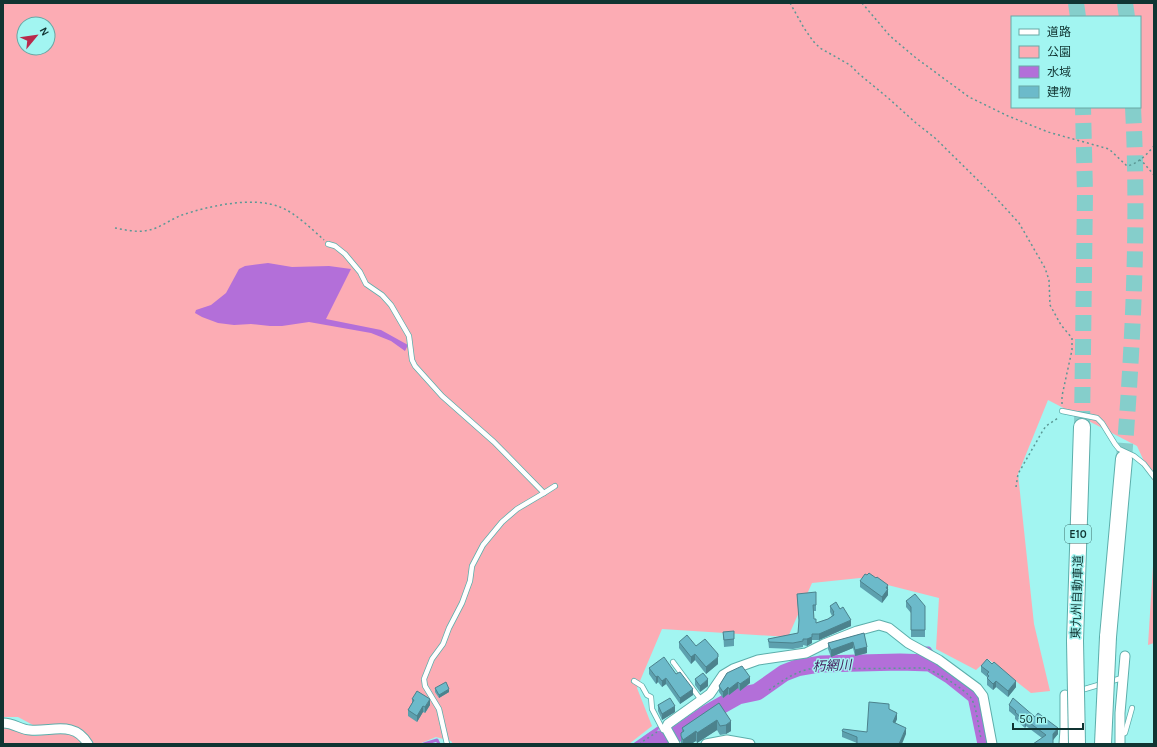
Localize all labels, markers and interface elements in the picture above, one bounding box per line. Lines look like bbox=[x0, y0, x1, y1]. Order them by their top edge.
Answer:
north arrow bbox=[16, 16, 56, 56]
legend bbox=[1011, 16, 1141, 108]
text: N bbox=[37, 25, 52, 38]
text: 道路 bbox=[1047, 25, 1071, 39]
text: 公園 bbox=[1047, 45, 1071, 59]
text: 水域 bbox=[1047, 65, 1071, 79]
text: 建物 bbox=[1047, 85, 1071, 99]
road number: E10 bbox=[1065, 525, 1091, 543]
street label: 東九州自動車道 bbox=[1069, 555, 1085, 639]
water label: 朽網川 bbox=[812, 657, 854, 674]
scale bar bbox=[1013, 705, 1083, 731]
text: 50 m bbox=[1019, 712, 1047, 726]

